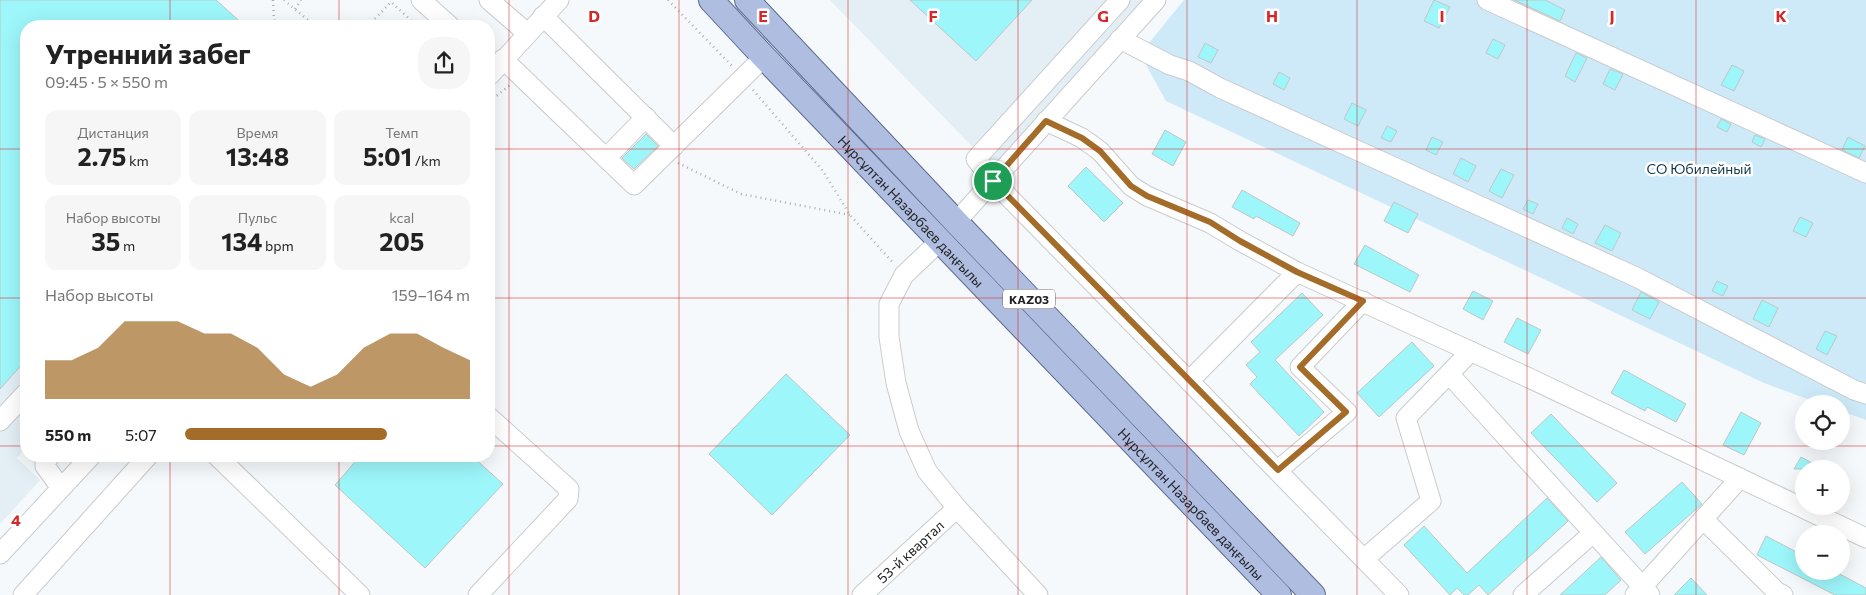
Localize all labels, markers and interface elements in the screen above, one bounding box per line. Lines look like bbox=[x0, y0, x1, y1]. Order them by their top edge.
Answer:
text: D bbox=[588, 6, 600, 25]
text: E bbox=[758, 6, 768, 25]
text: F bbox=[928, 6, 938, 25]
text: G bbox=[1097, 6, 1109, 25]
text: H bbox=[1266, 6, 1278, 25]
text: I bbox=[1439, 6, 1445, 25]
text: J bbox=[1609, 6, 1615, 25]
text: K bbox=[1775, 6, 1787, 25]
text: Утренний забег bbox=[45, 36, 251, 70]
button: share bbox=[418, 37, 470, 89]
text: 09:45 · 5 × 550 m bbox=[45, 72, 168, 91]
text: Дистанция bbox=[78, 124, 149, 141]
text: Время bbox=[237, 124, 278, 141]
text: Темп bbox=[385, 124, 418, 141]
street label: Нұрсұлтан Назарбаев даңғылы bbox=[835, 132, 988, 290]
text: 2.75 bbox=[78, 141, 126, 171]
text: 13:48 bbox=[226, 141, 289, 171]
text: 5:01 bbox=[363, 141, 412, 171]
text: km bbox=[126, 152, 149, 169]
text: /km bbox=[412, 152, 441, 169]
pin bbox=[972, 160, 1014, 202]
park label: СО Юбилейный bbox=[1646, 160, 1752, 177]
icon: arrive bbox=[979, 167, 1007, 195]
text: Набор высоты bbox=[66, 209, 161, 226]
text: Пульс bbox=[238, 209, 277, 226]
text: kcal bbox=[389, 209, 414, 226]
text: 35 bbox=[91, 226, 120, 256]
text: 134 bbox=[221, 226, 262, 256]
text: 205 bbox=[379, 226, 424, 256]
text: m bbox=[120, 237, 135, 254]
text: bpm bbox=[262, 237, 294, 254]
text: Набор высоты bbox=[45, 285, 154, 304]
text: 159–164 m bbox=[392, 285, 470, 304]
road number: KАZ03 bbox=[1003, 290, 1055, 308]
map controls bbox=[1795, 395, 1850, 580]
button: locate bbox=[1795, 395, 1850, 450]
street label: Нұрсұлтан Назарбаев даңғылы bbox=[1115, 424, 1268, 583]
text: 550 m bbox=[45, 425, 91, 444]
text: 5:07 bbox=[125, 425, 157, 444]
button: + bbox=[1795, 460, 1850, 515]
text: 4 bbox=[11, 510, 21, 529]
street label: 53-й квартал bbox=[873, 516, 947, 586]
button: − bbox=[1795, 525, 1850, 580]

